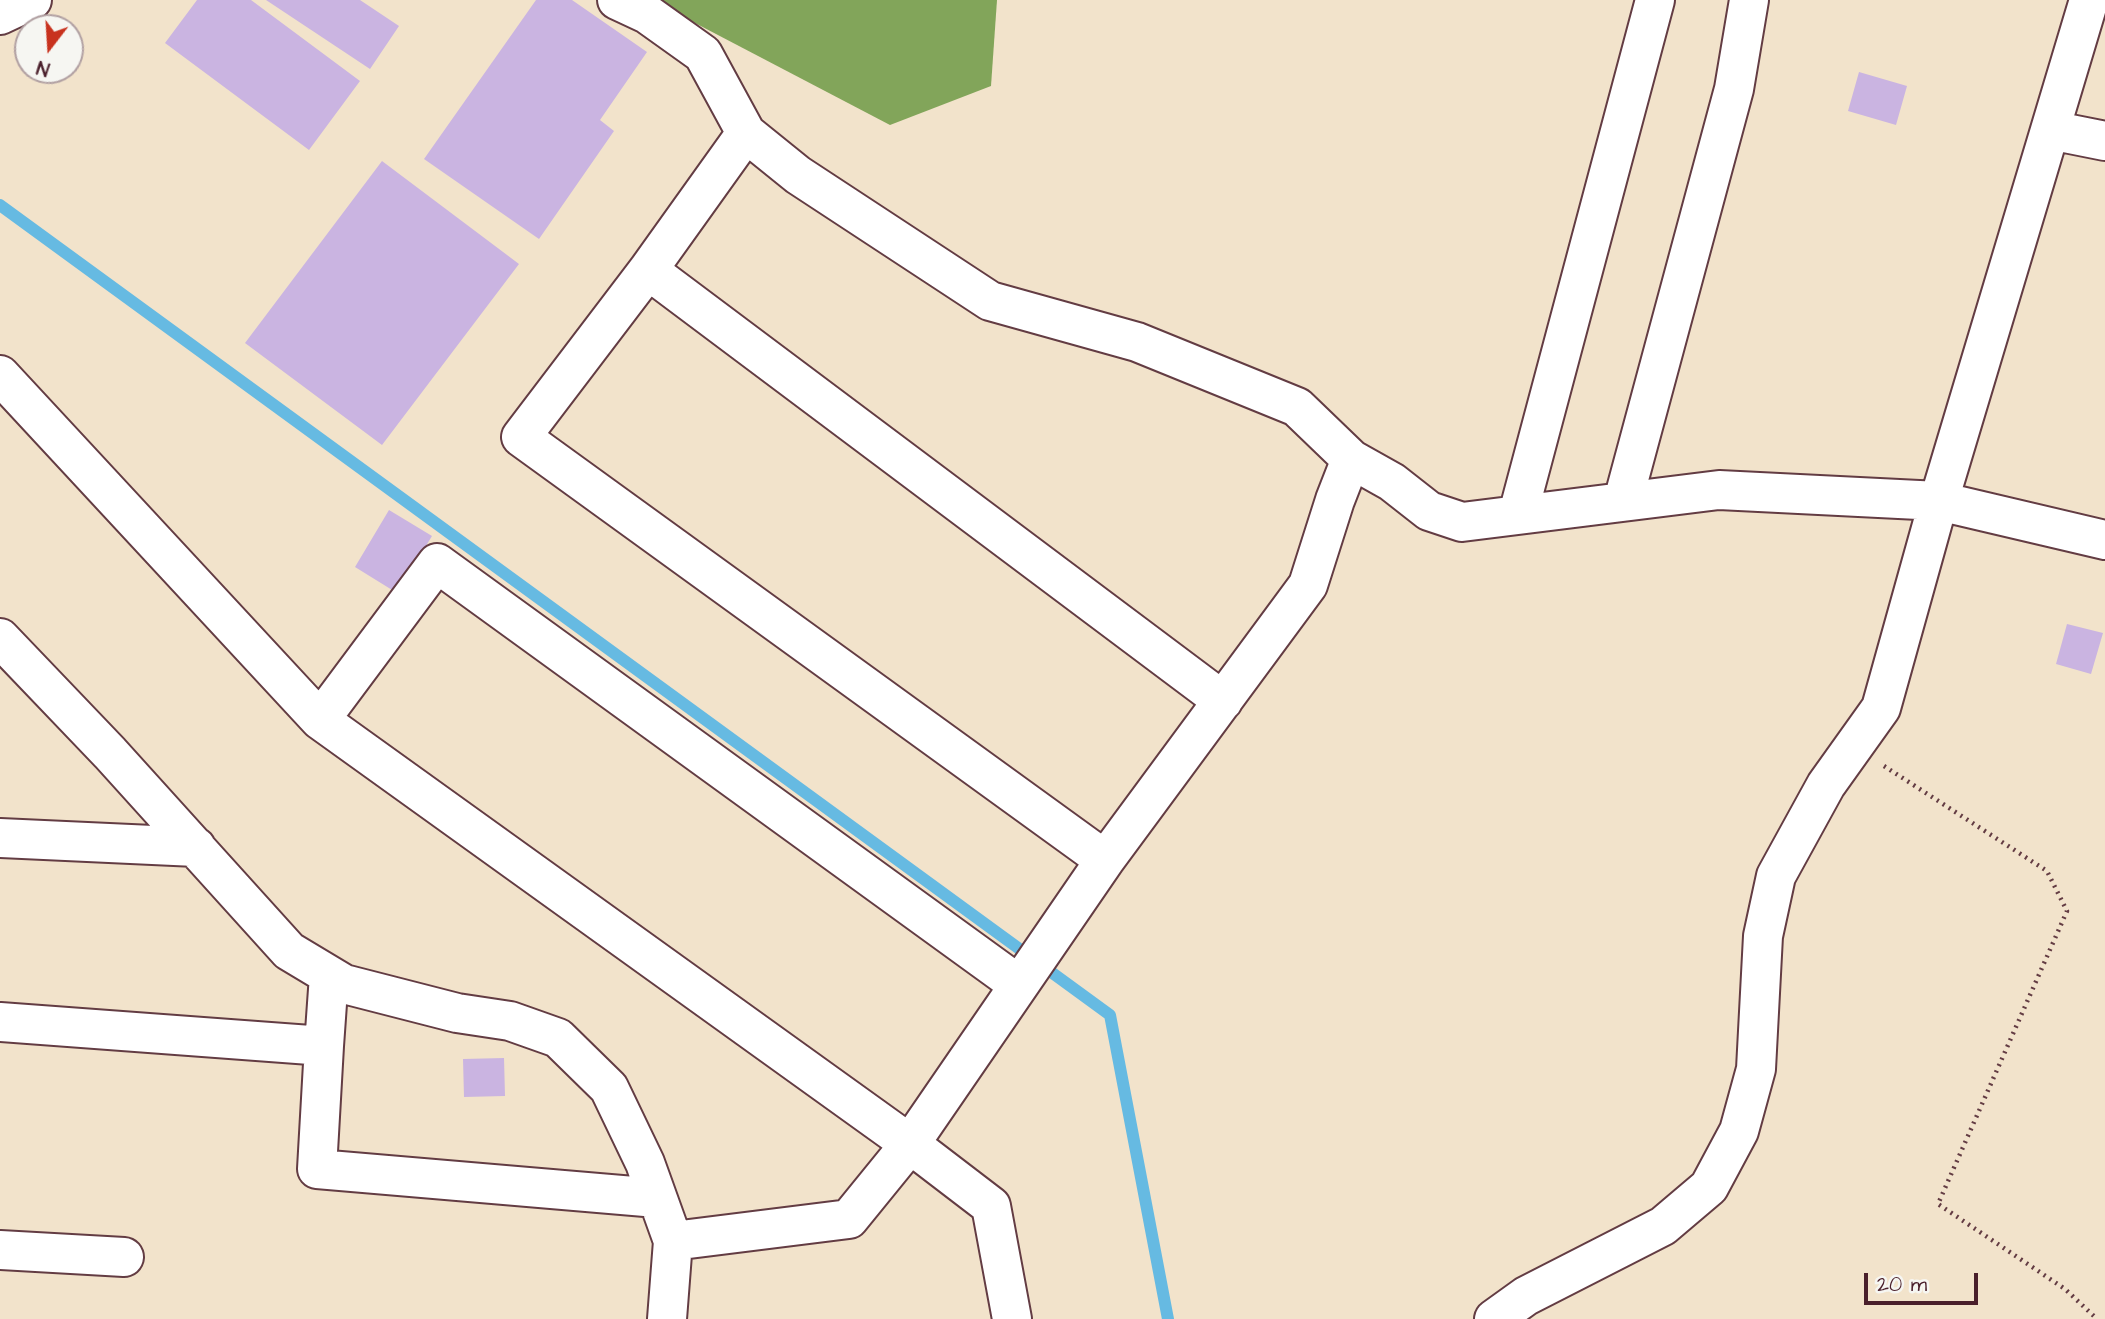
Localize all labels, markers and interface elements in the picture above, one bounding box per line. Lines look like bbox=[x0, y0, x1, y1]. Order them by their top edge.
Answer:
north arrow bbox=[14, 14, 84, 84]
text: N bbox=[34, 53, 53, 82]
scale bar bbox=[1867, 1260, 1981, 1304]
text: 20 m bbox=[1877, 1270, 1927, 1299]

